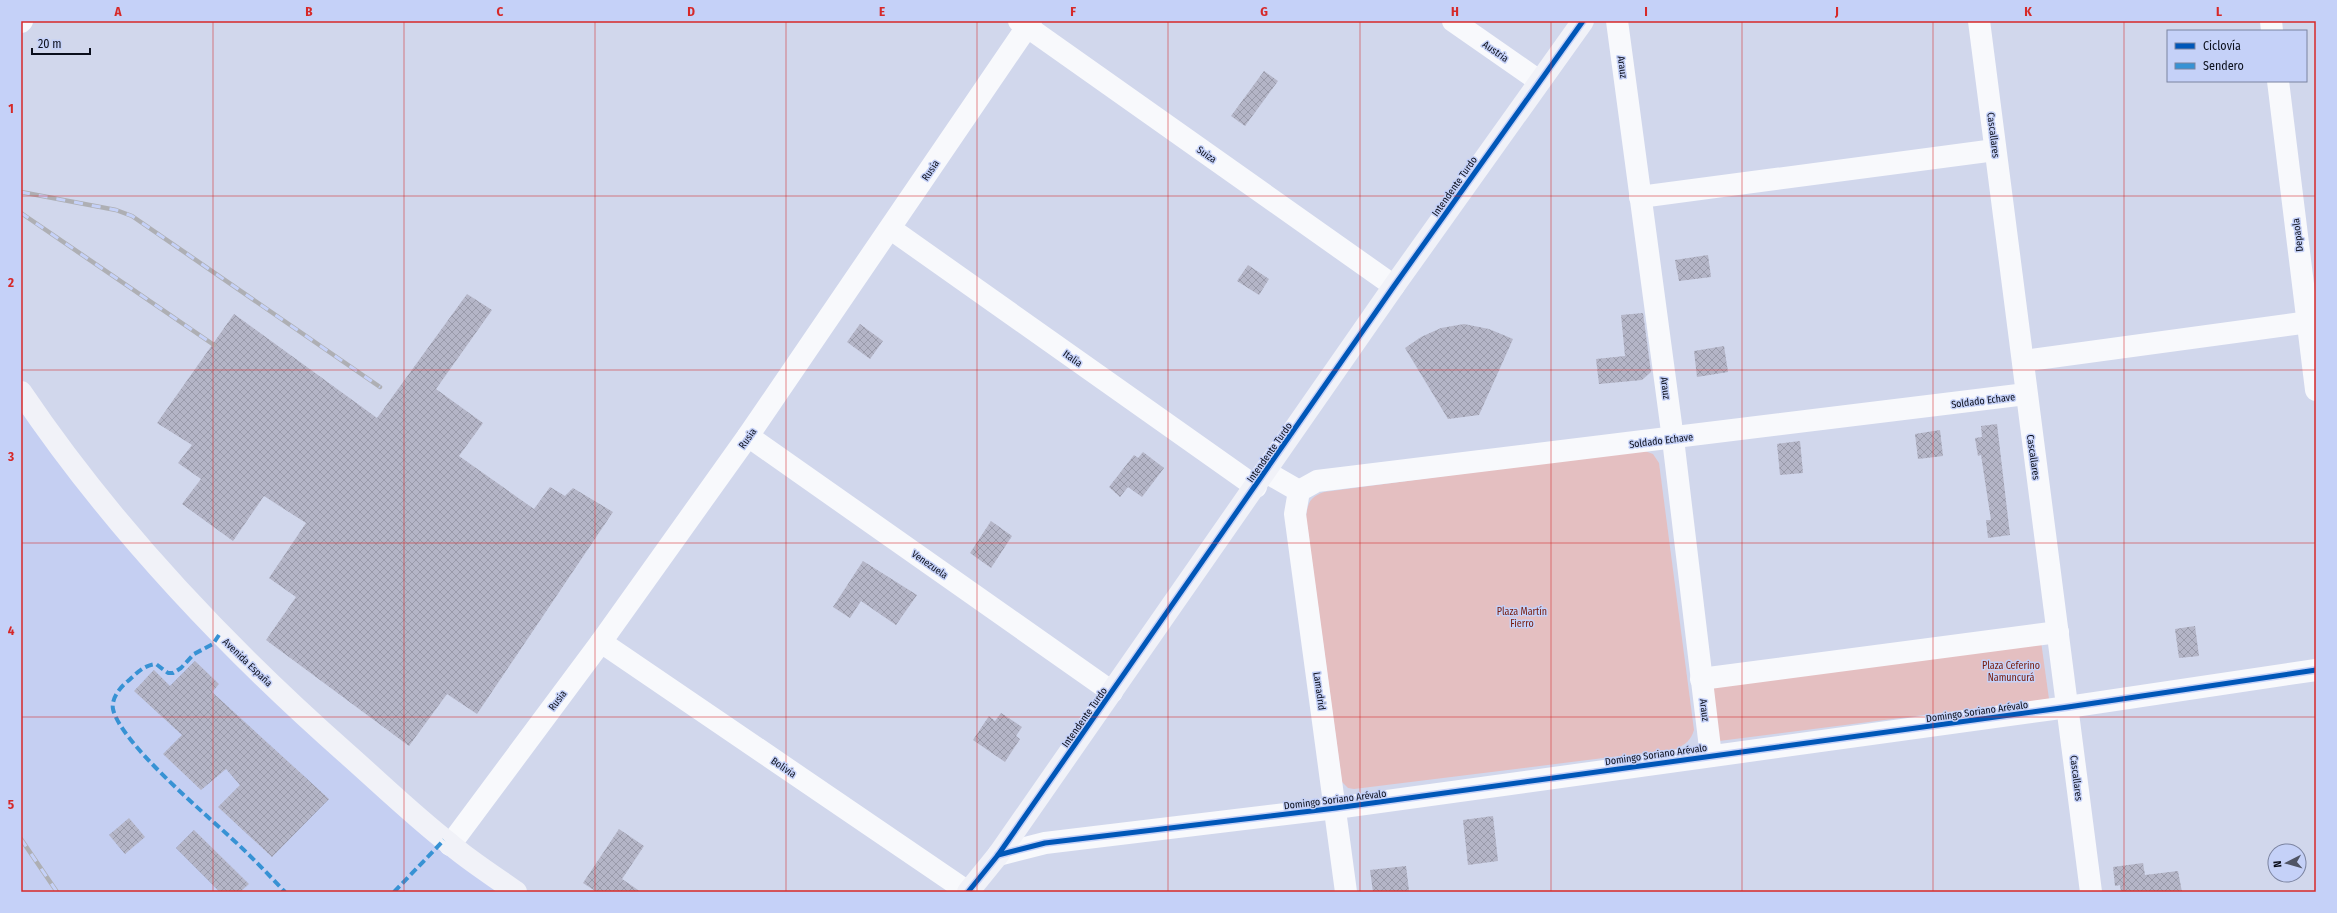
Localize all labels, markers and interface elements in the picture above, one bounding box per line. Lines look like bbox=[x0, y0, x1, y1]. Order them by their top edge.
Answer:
text: A bbox=[113, 4, 122, 19]
text: B bbox=[305, 4, 313, 19]
text: C bbox=[497, 4, 504, 19]
text: D bbox=[687, 4, 695, 19]
text: E bbox=[879, 4, 885, 19]
text: F bbox=[1070, 4, 1076, 19]
text: G bbox=[1260, 4, 1268, 19]
text: H bbox=[1451, 4, 1459, 19]
text: I bbox=[1644, 4, 1648, 19]
text: J bbox=[1834, 4, 1839, 19]
text: K bbox=[2024, 4, 2032, 19]
text: L bbox=[2216, 4, 2222, 19]
scale bar bbox=[32, 30, 90, 56]
legend bbox=[2167, 30, 2307, 82]
text: 20 m bbox=[38, 37, 62, 51]
street label: Austria bbox=[1480, 39, 1511, 65]
text: Ciclovía bbox=[2203, 39, 2241, 53]
street label: Arauz bbox=[1615, 55, 1630, 79]
text: Sendero bbox=[2203, 59, 2244, 73]
text: 1 bbox=[8, 101, 14, 116]
street label: Cascallares bbox=[1984, 112, 2002, 158]
street label: Suiza bbox=[1194, 144, 1219, 166]
street label: Intendente Turdo bbox=[1430, 154, 1480, 219]
street label: Rusia bbox=[920, 158, 942, 183]
street label: Depaola bbox=[2290, 217, 2306, 252]
text: 2 bbox=[7, 275, 14, 290]
street label: Italia bbox=[1061, 348, 1084, 370]
street label: Arauz bbox=[1658, 376, 1673, 400]
street label: Soldado Echave bbox=[1951, 391, 2016, 411]
street label: Intendente Turdo bbox=[1245, 420, 1295, 485]
street label: Rusia bbox=[736, 426, 759, 451]
street label: Soldado Echave bbox=[1629, 431, 1694, 451]
street label: Cascallares bbox=[2024, 434, 2042, 481]
text: 3 bbox=[7, 449, 14, 464]
street label: Venezuela bbox=[909, 548, 950, 582]
park label: Plaza Martín Fierro bbox=[1497, 605, 1547, 630]
text: 4 bbox=[8, 623, 15, 638]
street label: Avenida España bbox=[220, 636, 275, 689]
park label: Plaza Ceferino Namuncurá bbox=[1982, 660, 2040, 684]
street label: Lamadrid bbox=[1310, 671, 1328, 711]
street label: Intendente Turdo bbox=[1060, 685, 1110, 750]
street label: Rusia bbox=[546, 688, 569, 713]
street label: Arauz bbox=[1697, 698, 1711, 722]
street label: Domingo Soriano Arévalo bbox=[1925, 699, 2029, 725]
street label: Domingo Soriano Arévalo bbox=[1604, 742, 1708, 768]
street label: Bolivia bbox=[769, 755, 798, 781]
street label: Cascallares bbox=[2067, 755, 2085, 801]
street label: Domingo Soriano Arévalo bbox=[1283, 788, 1387, 812]
text: 5 bbox=[8, 797, 14, 812]
north arrow bbox=[2267, 843, 2307, 883]
text: N bbox=[2271, 860, 2284, 868]

